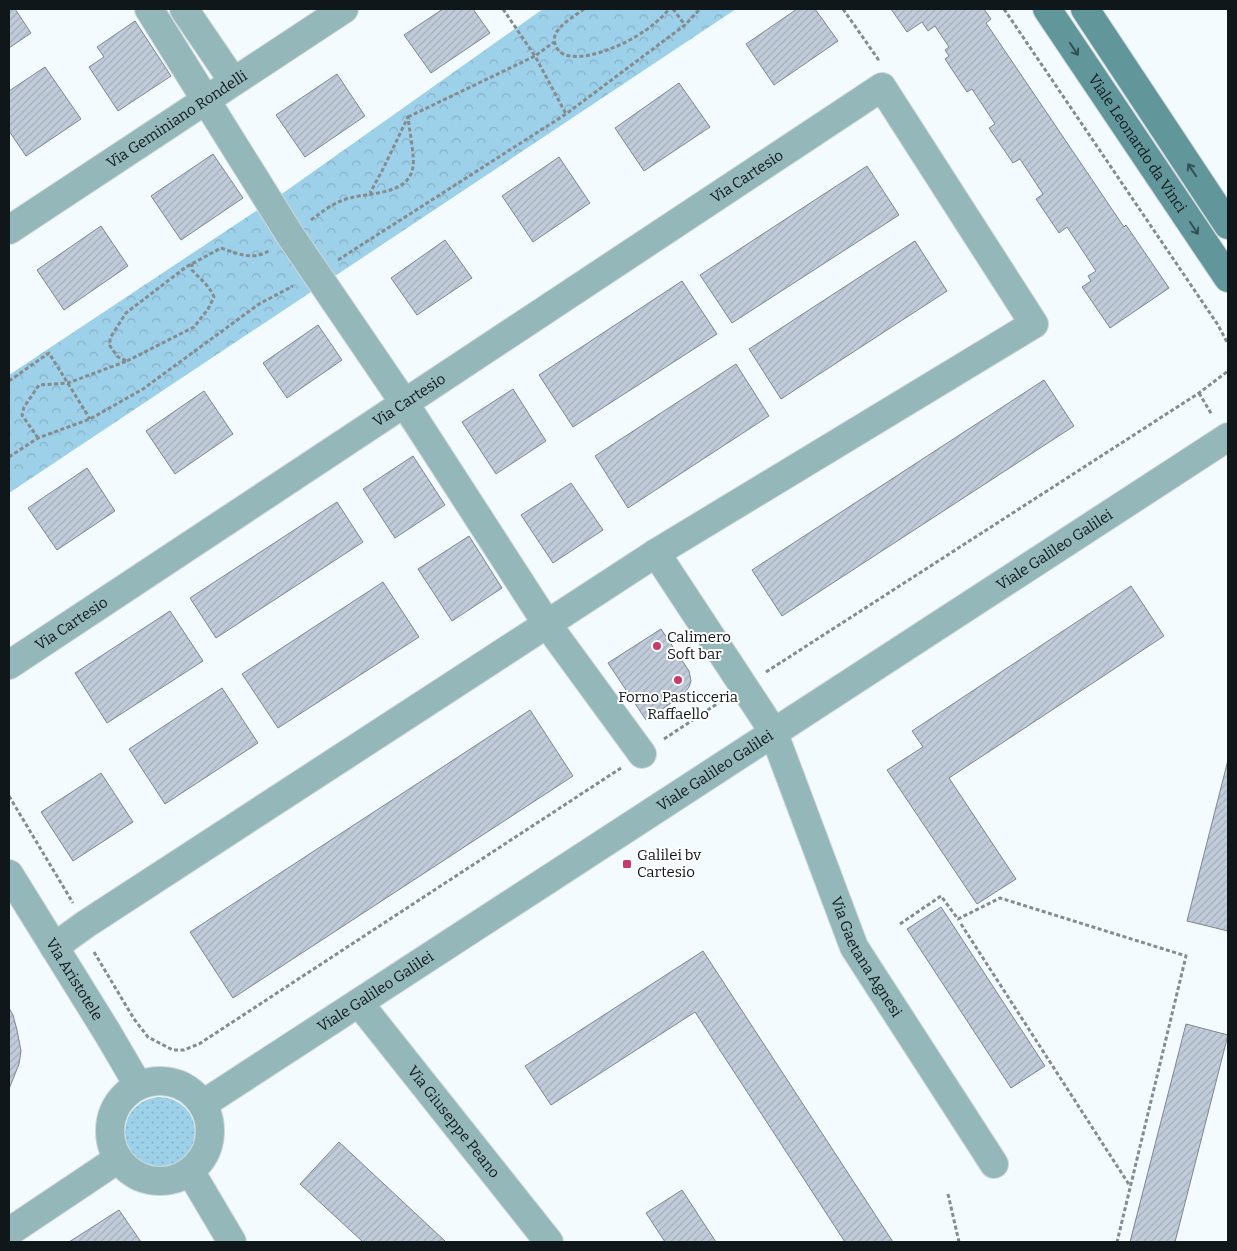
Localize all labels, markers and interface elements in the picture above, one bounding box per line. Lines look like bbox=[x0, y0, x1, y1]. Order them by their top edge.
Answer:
one-way arrow bbox=[1069, 42, 1080, 56]
street label: Via Geminiano Rondelli bbox=[103, 66, 251, 172]
street label: Viale Leonardo da Vinci bbox=[1084, 71, 1191, 216]
street label: Via Cartesio bbox=[707, 146, 787, 207]
one-way arrow bbox=[1186, 163, 1196, 177]
one-way arrow bbox=[1190, 220, 1200, 234]
street label: Via Cartesio bbox=[370, 370, 449, 430]
street label: Viale Galileo Galilei bbox=[993, 505, 1116, 594]
street label: Via Cartesio bbox=[32, 593, 111, 654]
place label: Calimero Soft bar bbox=[667, 628, 731, 663]
marker: Calimero Soft bar bbox=[651, 640, 663, 652]
marker: Forno Pasticceria Raffaello bbox=[672, 674, 684, 686]
place label: Forno Pasticceria Raffaello bbox=[618, 688, 738, 723]
street label: Viale Galileo Galilei bbox=[654, 726, 777, 815]
place label: Galilei bv Cartesio bbox=[637, 846, 701, 881]
marker: Galilei bv Cartesio bbox=[621, 858, 633, 870]
street label: Via Gaetana Agnesi bbox=[827, 894, 906, 1021]
street label: Via Aristotele bbox=[42, 935, 107, 1024]
street label: Viale Galileo Galilei bbox=[314, 947, 438, 1036]
street label: Via Giuseppe Peano bbox=[404, 1062, 504, 1182]

